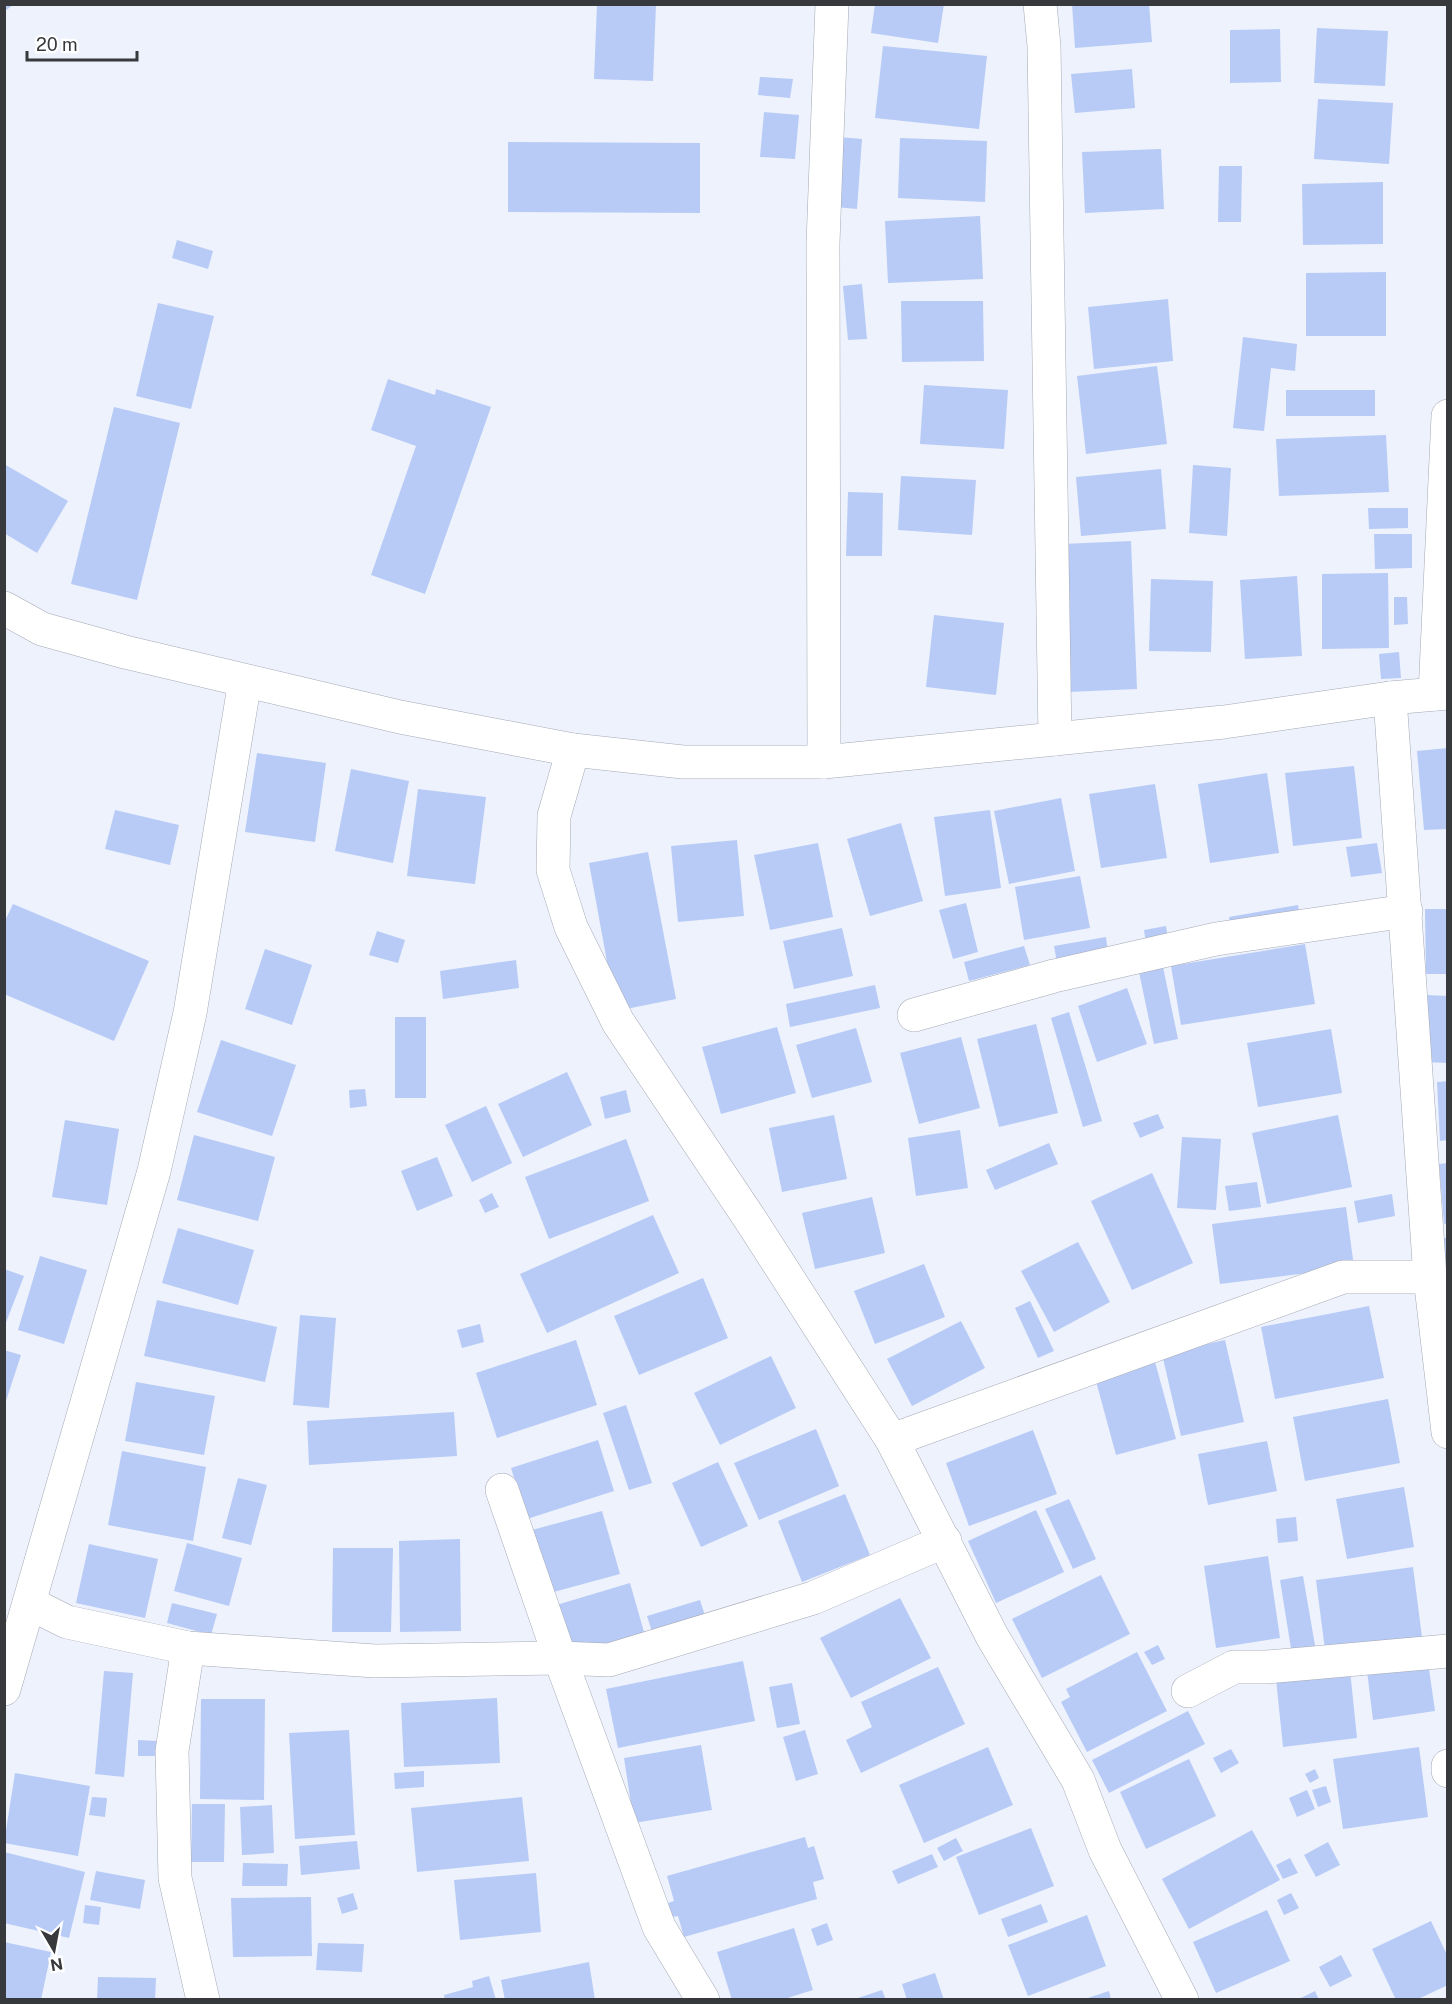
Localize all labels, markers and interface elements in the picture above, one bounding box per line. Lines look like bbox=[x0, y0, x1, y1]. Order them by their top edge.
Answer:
scale bar bbox=[27, 24, 136, 62]
text: 20 m bbox=[36, 34, 78, 55]
north arrow bbox=[24, 1920, 84, 1980]
text: N bbox=[49, 1954, 64, 1975]

